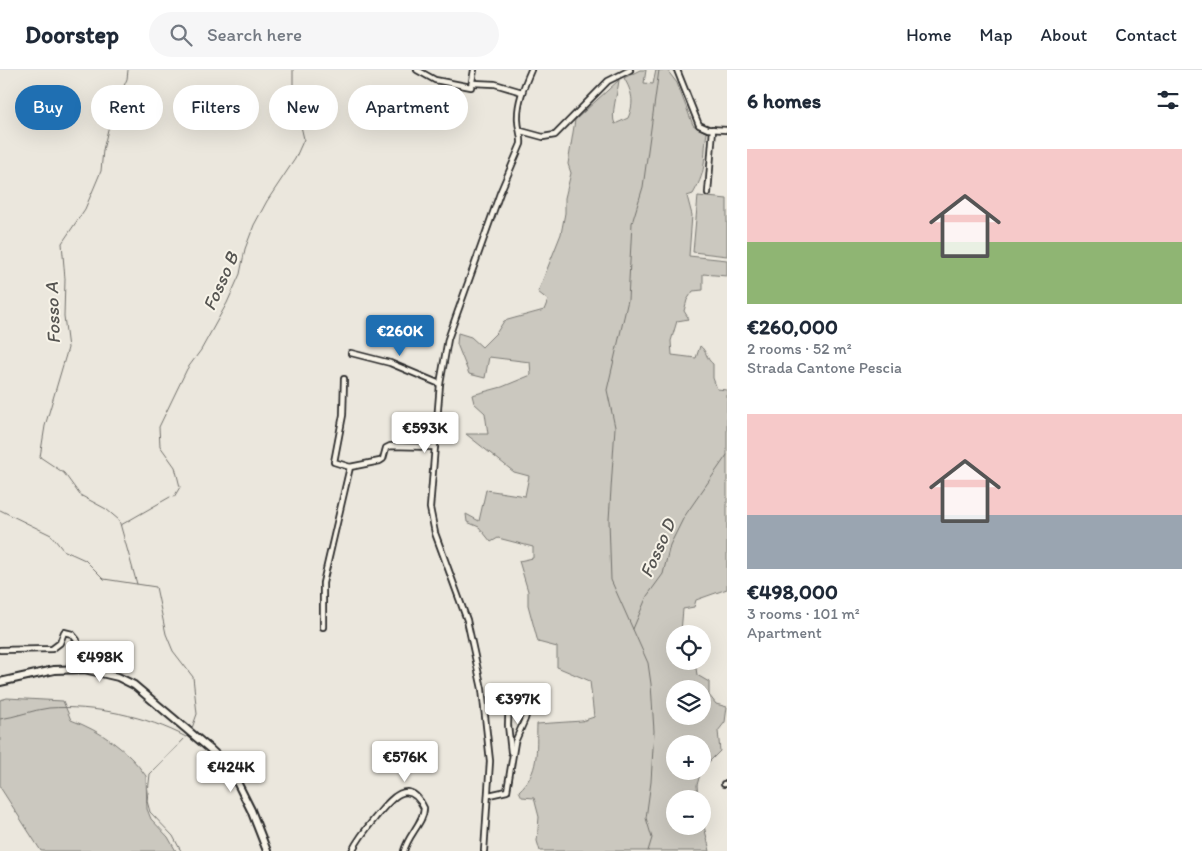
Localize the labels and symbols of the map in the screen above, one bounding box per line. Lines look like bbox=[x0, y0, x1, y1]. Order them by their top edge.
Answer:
water label: Fosso B bbox=[197, 247, 244, 314]
water label: Fosso A bbox=[40, 281, 65, 344]
pin: €260K bbox=[365, 314, 435, 357]
pin: €593K bbox=[390, 412, 460, 454]
water label: Fosso D bbox=[634, 514, 681, 581]
pin: €498K bbox=[65, 640, 135, 683]
pin: €397K bbox=[483, 682, 553, 725]
pin: €576K bbox=[370, 740, 440, 783]
pin: €424K bbox=[196, 750, 266, 793]

